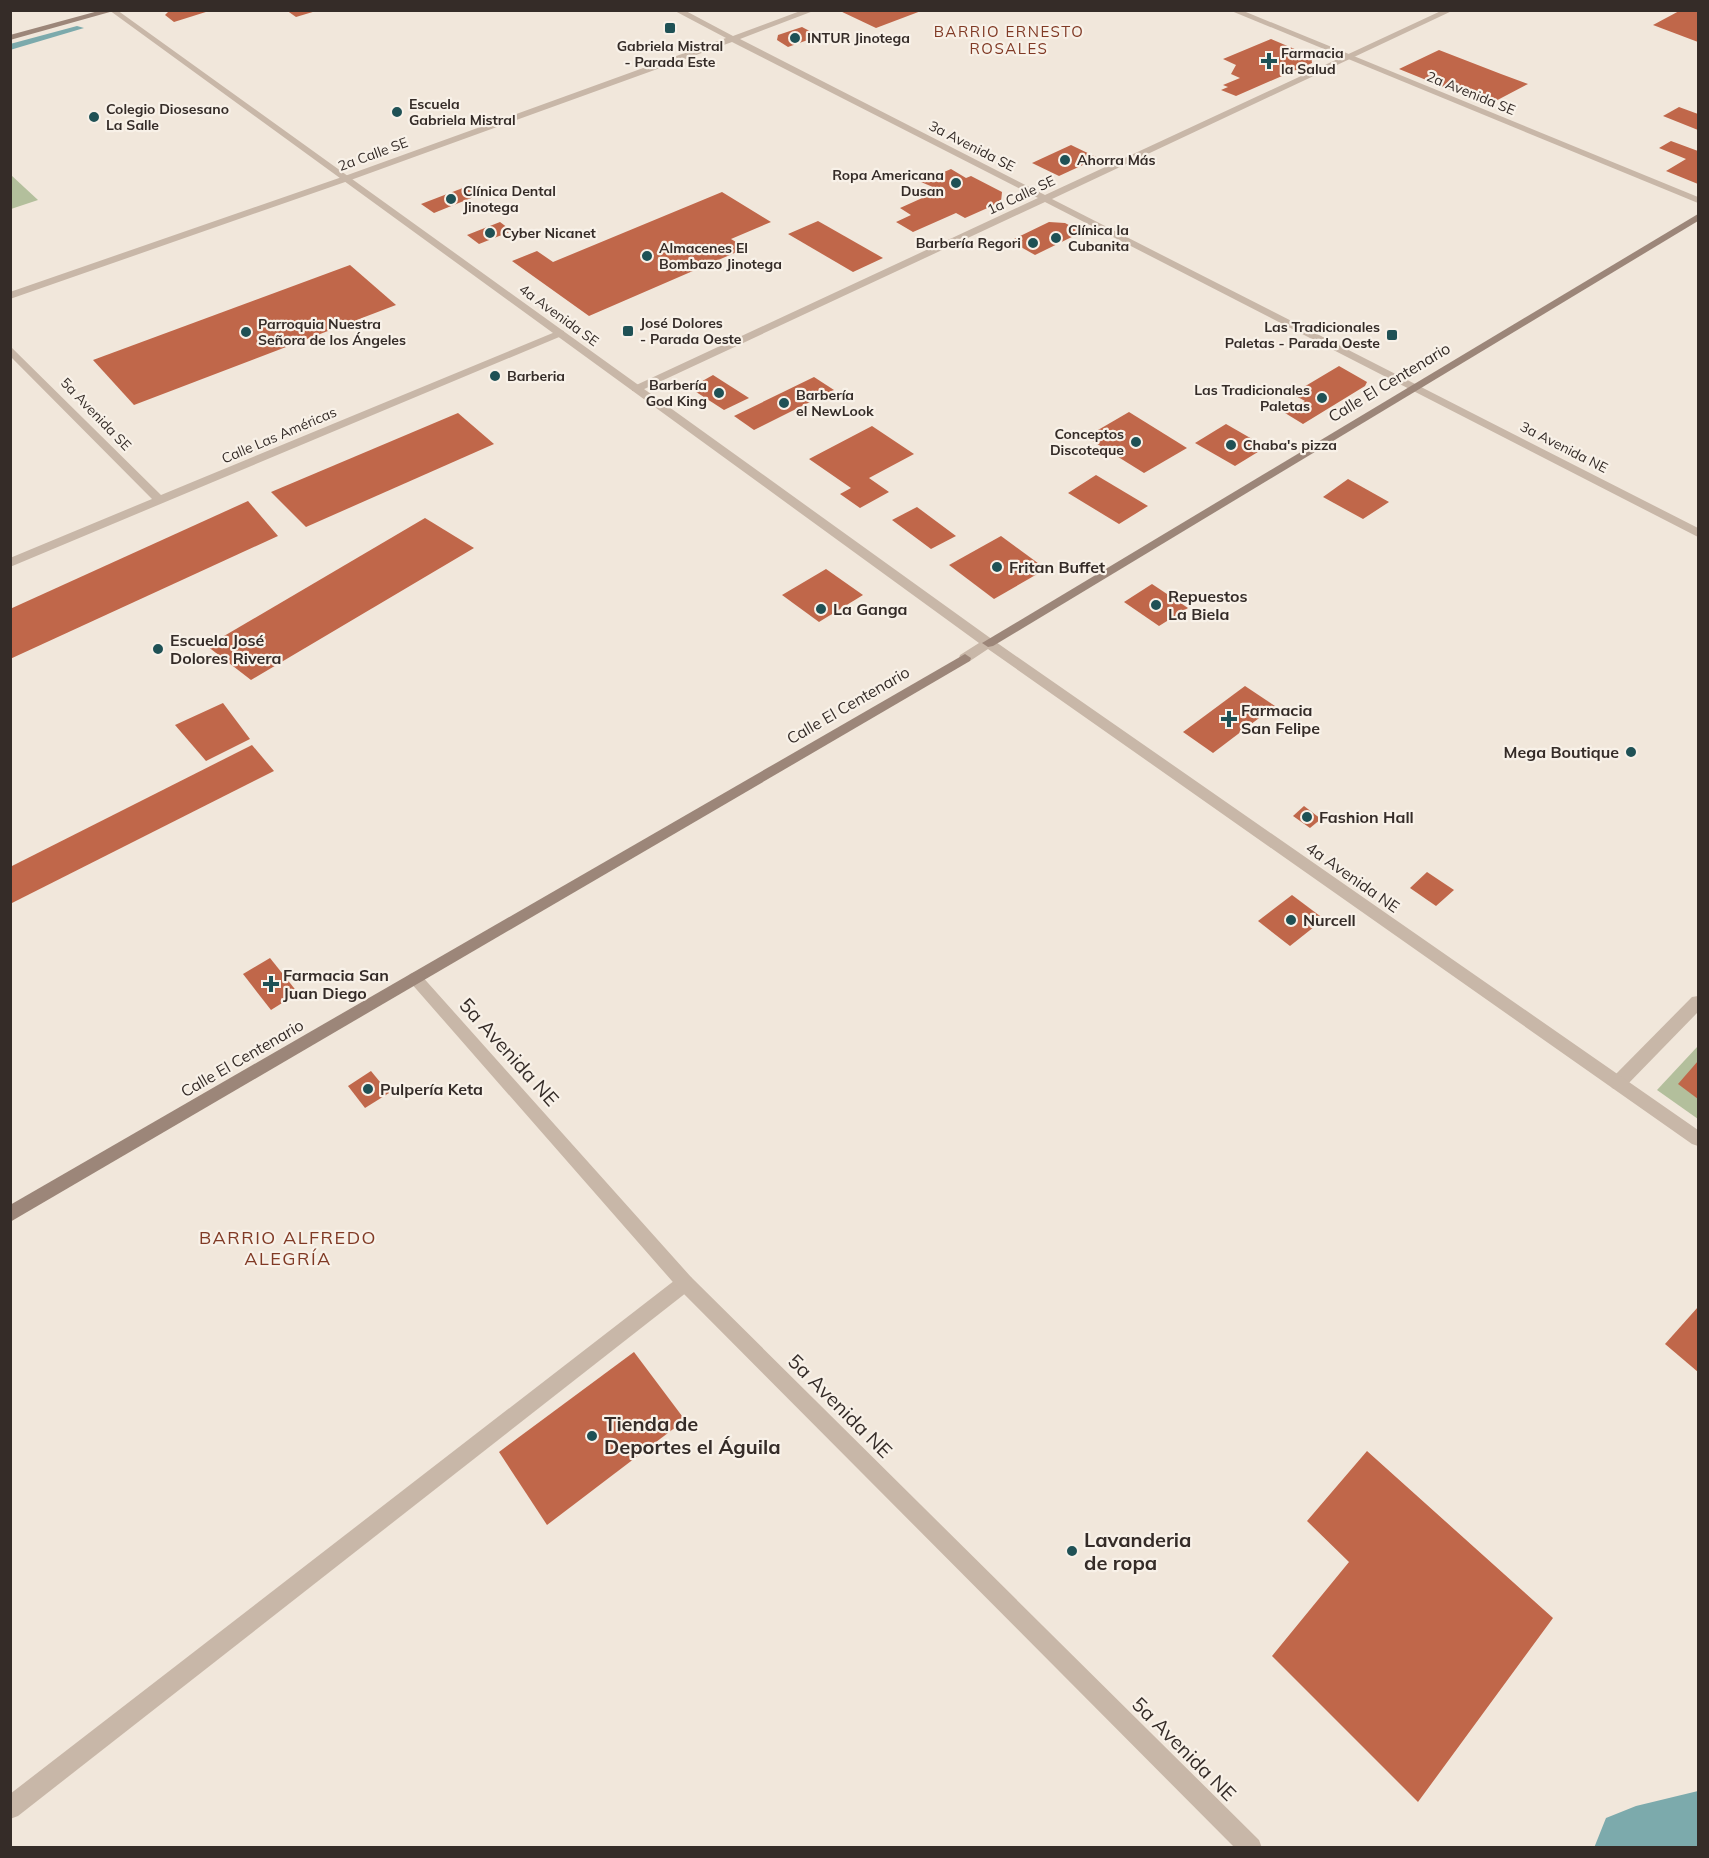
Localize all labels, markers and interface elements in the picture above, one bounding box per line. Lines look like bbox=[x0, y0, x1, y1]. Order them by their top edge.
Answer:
marker: Gabriela Mistral - Parada Este bbox=[663, 21, 677, 35]
district label: BARRIO ERNESTO ROSALES bbox=[934, 22, 1084, 58]
place label: INTUR Jinotega bbox=[807, 29, 910, 47]
marker: INTUR Jinotega bbox=[788, 31, 802, 45]
place label: Gabriela Mistral - Parada Este bbox=[617, 37, 723, 71]
place label: Farmacia la Salud bbox=[1281, 44, 1344, 78]
marker: Farmacia la Salud bbox=[1262, 54, 1276, 68]
street label: 2a Avenida SE bbox=[1424, 67, 1518, 119]
place label: Escuela Gabriela Mistral bbox=[409, 95, 516, 129]
place label: Colegio Diosesano La Salle bbox=[106, 100, 229, 134]
marker: Escuela Gabriela Mistral bbox=[390, 105, 404, 119]
marker: Colegio Diosesano La Salle bbox=[87, 110, 101, 124]
street label: 3a Avenida SE bbox=[926, 117, 1018, 175]
street label: 2a Calle SE bbox=[336, 133, 410, 175]
place label: Ahorra Más bbox=[1077, 151, 1156, 169]
marker: Ahorra Más bbox=[1058, 153, 1072, 167]
place label: Ropa Americana Dusan bbox=[832, 166, 944, 200]
street label: 1a Calle SE bbox=[984, 171, 1058, 219]
marker: Ropa Americana Dusan bbox=[949, 176, 963, 190]
place label: Clínica Dental Jinotega bbox=[463, 182, 556, 216]
marker: Clínica Dental Jinotega bbox=[444, 192, 458, 206]
place label: Clínica la Cubanita bbox=[1068, 221, 1129, 255]
place label: Cyber Nicanet bbox=[502, 224, 597, 242]
marker: Cyber Nicanet bbox=[483, 226, 497, 240]
marker: Clínica la Cubanita bbox=[1049, 231, 1063, 245]
place label: Barbería Regori bbox=[916, 234, 1021, 252]
marker: Barbería Regori bbox=[1026, 236, 1040, 250]
place label: Almacenes El Bombazo Jinotega bbox=[659, 239, 782, 273]
marker: Almacenes El Bombazo Jinotega bbox=[640, 249, 654, 263]
street label: 4a Avenida SE bbox=[516, 280, 602, 350]
place label: José Dolores - Parada Oeste bbox=[640, 314, 742, 348]
place label: Parroquia Nuestra Señora de los Ángeles bbox=[258, 315, 406, 349]
place label: Las Tradicionales Paletas - Parada Oeste bbox=[1225, 318, 1380, 352]
marker: José Dolores - Parada Oeste bbox=[621, 324, 635, 338]
marker: Parroquia Nuestra Señora de los Ángeles bbox=[239, 325, 253, 339]
marker: Las Tradicionales Paletas - Parada Oeste bbox=[1385, 328, 1399, 342]
street label: Calle El Centenario bbox=[1324, 338, 1454, 426]
place label: Barberia bbox=[507, 367, 565, 385]
marker: Barberia bbox=[488, 369, 502, 383]
street label: 5a Avenida SE bbox=[57, 374, 135, 454]
place label: Barbería God King bbox=[646, 376, 707, 410]
place label: Las Tradicionales Paletas bbox=[1194, 381, 1310, 415]
marker: Barbería God King bbox=[712, 386, 726, 400]
place label: Barbería el NewLook bbox=[796, 386, 874, 420]
marker: Las Tradicionales Paletas bbox=[1315, 391, 1329, 405]
marker: Barbería el NewLook bbox=[777, 396, 791, 410]
street label: Calle Las Américas bbox=[219, 403, 339, 467]
street label: 3a Avenida NE bbox=[1517, 417, 1611, 477]
place label: Conceptos Discoteque bbox=[1050, 425, 1124, 459]
marker: Conceptos Discoteque bbox=[1129, 435, 1143, 449]
place label: Chaba's pizza bbox=[1243, 436, 1337, 454]
marker: Chaba's pizza bbox=[1224, 438, 1238, 452]
place label: Fritan Buffet bbox=[1009, 557, 1105, 577]
marker: Fritan Buffet bbox=[990, 560, 1004, 574]
place label: Repuestos La Biela bbox=[1168, 586, 1247, 624]
marker: Repuestos La Biela bbox=[1149, 598, 1163, 612]
place label: La Ganga bbox=[833, 599, 908, 619]
marker: La Ganga bbox=[814, 602, 828, 616]
place label: Escuela José Dolores Rivera bbox=[170, 630, 282, 668]
marker: Escuela José Dolores Rivera bbox=[151, 642, 165, 656]
street label: Calle El Centenario bbox=[783, 662, 913, 748]
place label: Farmacia San Felipe bbox=[1241, 700, 1320, 738]
marker: Farmacia San Felipe bbox=[1222, 712, 1236, 726]
place label: Mega Boutique bbox=[1504, 742, 1619, 762]
marker: Mega Boutique bbox=[1624, 745, 1638, 759]
place label: Fashion Hall bbox=[1319, 807, 1414, 827]
marker: Fashion Hall bbox=[1300, 810, 1314, 824]
street label: 4a Avenida NE bbox=[1302, 837, 1404, 917]
place label: Nurcell bbox=[1303, 910, 1356, 930]
marker: Nurcell bbox=[1284, 913, 1298, 927]
place label: Farmacia San Juan Diego bbox=[283, 965, 389, 1003]
marker: Farmacia San Juan Diego bbox=[264, 977, 278, 991]
street label: 5a Avenida NE bbox=[454, 992, 565, 1111]
street label: Calle El Centenario bbox=[177, 1015, 307, 1101]
place label: Pulpería Keta bbox=[380, 1079, 483, 1099]
marker: Pulpería Keta bbox=[361, 1082, 375, 1096]
district label: BARRIO ALFREDO ALEGRÍA bbox=[199, 1226, 377, 1270]
street label: 5a Avenida NE bbox=[783, 1348, 898, 1463]
place label: Tienda de Deportes el Águila bbox=[604, 1411, 781, 1459]
marker: Tienda de Deportes el Águila bbox=[585, 1429, 599, 1443]
place label: Lavanderia de ropa bbox=[1084, 1527, 1191, 1575]
marker: Lavanderia de ropa bbox=[1065, 1544, 1079, 1558]
street label: 5a Avenida NE bbox=[1127, 1691, 1242, 1806]

